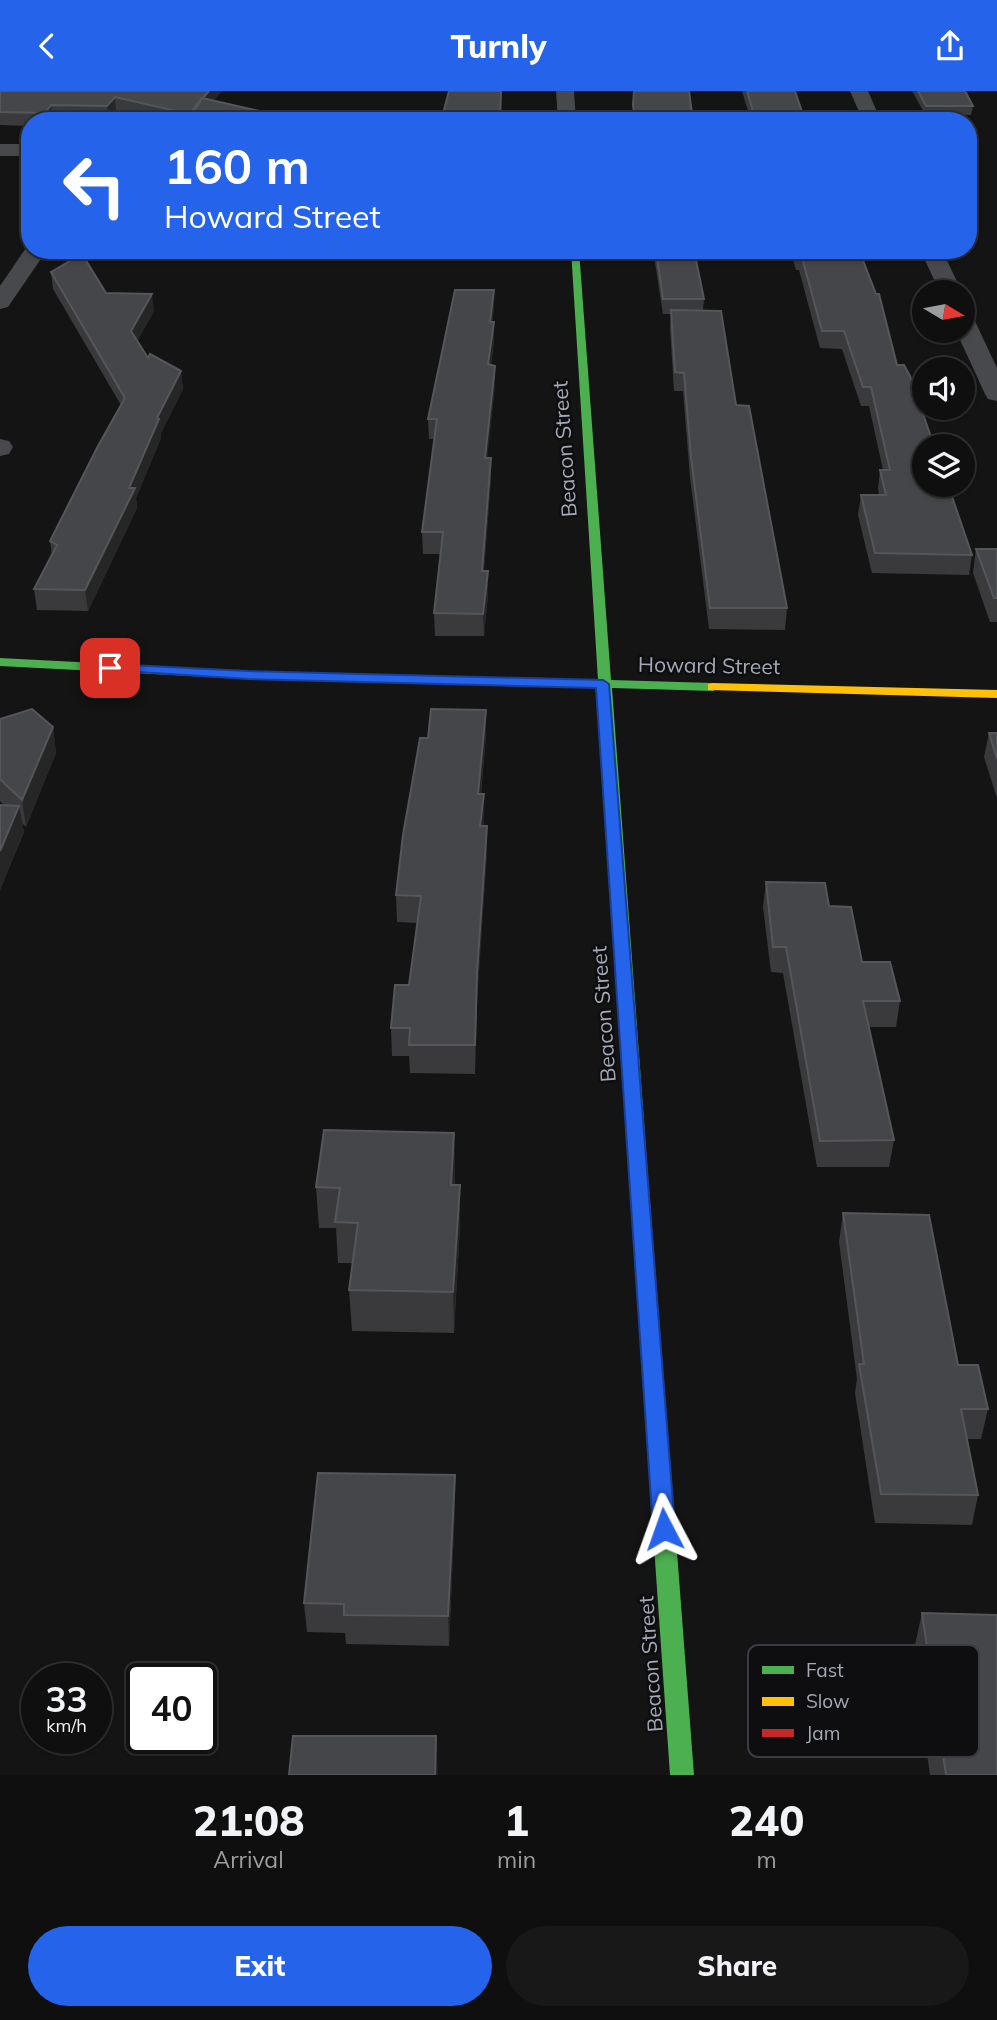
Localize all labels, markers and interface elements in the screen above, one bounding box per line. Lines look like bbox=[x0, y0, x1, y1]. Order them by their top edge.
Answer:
text: Turnly bbox=[450, 26, 547, 66]
icon: back bbox=[28, 27, 66, 65]
icon: share bbox=[931, 27, 969, 65]
text: 160 m bbox=[164, 135, 310, 196]
icon: left bbox=[49, 140, 140, 231]
text: Howard Street bbox=[164, 196, 381, 236]
north arrow bbox=[912, 280, 975, 343]
map controls bbox=[912, 280, 975, 497]
button: sound bbox=[912, 357, 975, 420]
street label: Beacon Street bbox=[546, 380, 582, 518]
button: layers bbox=[912, 434, 975, 497]
pin bbox=[80, 638, 140, 698]
icon: arrive bbox=[91, 649, 129, 687]
street label: Howard Street bbox=[638, 651, 780, 679]
street label: Beacon Street bbox=[585, 945, 621, 1083]
position arrow bbox=[627, 1492, 701, 1566]
street label: Beacon Street bbox=[632, 1595, 668, 1733]
legend bbox=[748, 1645, 979, 1757]
text: Fast bbox=[806, 1658, 844, 1682]
speed limit sign: 40 bbox=[126, 1663, 217, 1754]
text: 33 bbox=[45, 1677, 88, 1721]
text: Slow bbox=[806, 1689, 850, 1713]
text: km/h bbox=[46, 1714, 87, 1737]
text: Jam bbox=[806, 1721, 840, 1745]
text: 21:08 bbox=[193, 1794, 304, 1847]
text: 1 bbox=[504, 1794, 529, 1847]
text: 240 bbox=[729, 1794, 804, 1847]
text: Arrival bbox=[213, 1845, 284, 1874]
text: min bbox=[497, 1845, 536, 1874]
text: m bbox=[756, 1845, 777, 1874]
button: Exit bbox=[28, 1926, 492, 2006]
button: Share bbox=[506, 1926, 969, 2006]

